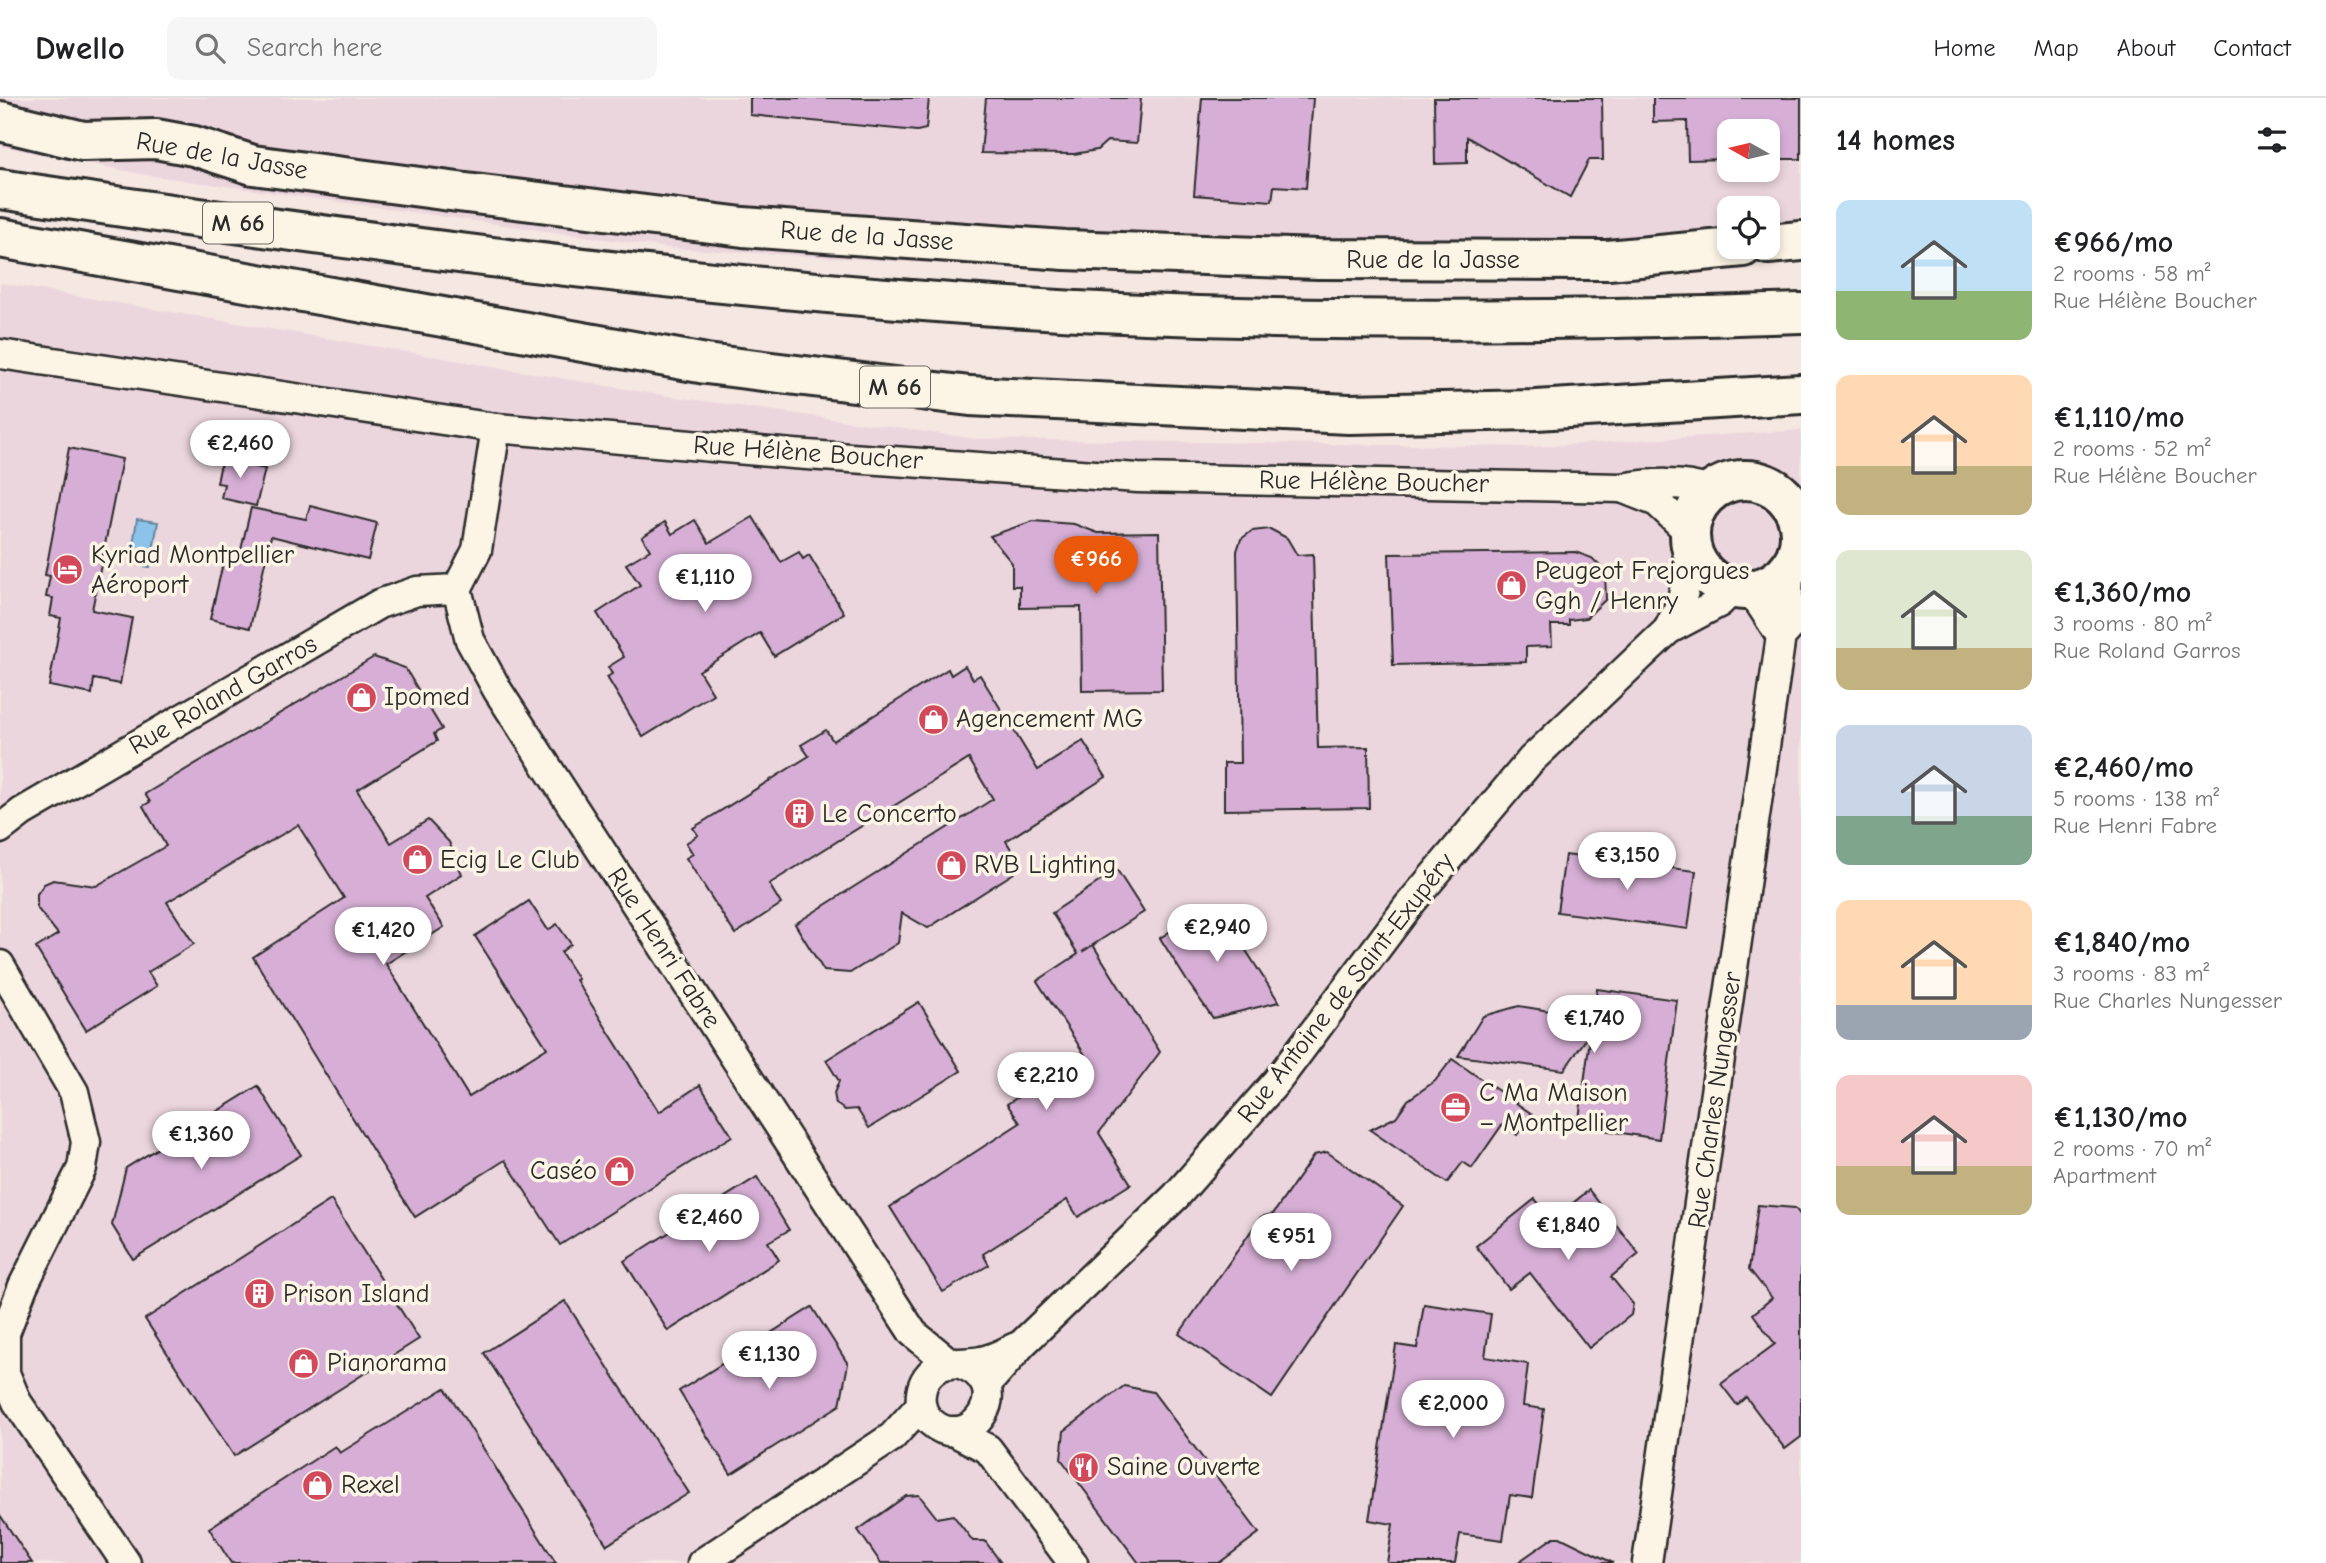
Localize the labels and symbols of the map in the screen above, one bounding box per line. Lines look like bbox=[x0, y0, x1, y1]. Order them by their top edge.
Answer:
north arrow bbox=[1717, 119, 1780, 182]
street label: Rue de la Jasse bbox=[134, 126, 310, 186]
road number: M 66 bbox=[203, 202, 273, 244]
street label: Rue de la Jasse bbox=[779, 215, 955, 257]
street label: Rue de la Jasse bbox=[1346, 245, 1520, 275]
road number: M 66 bbox=[860, 366, 930, 408]
pin: €2,460 bbox=[183, 420, 297, 480]
street label: Rue Hélène Boucher bbox=[692, 430, 924, 476]
street label: Rue Hélène Boucher bbox=[1259, 465, 1490, 499]
pin: €966 bbox=[1055, 536, 1137, 596]
place label: Kyriad Montpellier Aéroport bbox=[91, 540, 295, 600]
hotel icon: Kyriad Montpellier Aéroport bbox=[51, 553, 85, 587]
pin: €1,110 bbox=[648, 554, 762, 614]
place label: Peugeot Frejorgues Ggh / Henry bbox=[1535, 556, 1749, 616]
shop icon: Peugeot Frejorgues Ggh / Henry bbox=[1495, 569, 1529, 603]
street label: Rue Roland Garros bbox=[124, 629, 322, 761]
shop icon: Ipomed bbox=[344, 680, 378, 714]
place label: Ipomed bbox=[384, 682, 470, 712]
shop icon: Agencement MG bbox=[916, 702, 950, 736]
place label: Agencement MG bbox=[956, 704, 1143, 734]
building icon: Le Concerto bbox=[782, 797, 816, 831]
place label: Le Concerto bbox=[822, 799, 957, 829]
pin: €3,150 bbox=[1570, 832, 1684, 892]
shop icon: Ecig Le Club bbox=[400, 843, 434, 877]
place label: Ecig Le Club bbox=[440, 845, 580, 875]
street label: Rue Antoine de Saint-Exupéry bbox=[1231, 847, 1461, 1129]
shop icon: RVB Lighting bbox=[934, 848, 968, 882]
place label: RVB Lighting bbox=[974, 850, 1116, 880]
street label: Rue Henri Fabre bbox=[601, 862, 727, 1034]
pin: €2,940 bbox=[1160, 904, 1274, 964]
pin: €1,420 bbox=[326, 908, 440, 967]
street label: Rue Charles Nungesser bbox=[1682, 969, 1748, 1230]
pin: €1,740 bbox=[1537, 996, 1651, 1055]
pin: €2,210 bbox=[989, 1052, 1103, 1112]
place label: C Ma Maison – Montpellier bbox=[1479, 1078, 1629, 1138]
office icon: C Ma Maison – Montpellier bbox=[1439, 1091, 1473, 1125]
pin: €1,360 bbox=[144, 1112, 258, 1171]
shop icon: Caséo bbox=[603, 1154, 637, 1188]
place label: Caséo bbox=[530, 1156, 597, 1186]
pin: €2,460 bbox=[652, 1194, 766, 1254]
pin: €1,840 bbox=[1511, 1202, 1625, 1262]
pin: €951 bbox=[1250, 1214, 1332, 1273]
building icon: Prison Island bbox=[243, 1277, 277, 1311]
place label: Prison Island bbox=[283, 1279, 430, 1309]
pin: €1,130 bbox=[712, 1332, 826, 1391]
shop icon: Pianorama bbox=[287, 1346, 321, 1380]
place label: Pianorama bbox=[327, 1348, 447, 1378]
pin: €2,000 bbox=[1396, 1380, 1510, 1440]
restaurant icon: Saine Ouverte bbox=[1067, 1450, 1101, 1484]
place label: Saine Ouverte bbox=[1107, 1452, 1260, 1482]
shop icon: Rexel bbox=[301, 1468, 335, 1502]
place label: Rexel bbox=[341, 1470, 400, 1500]

